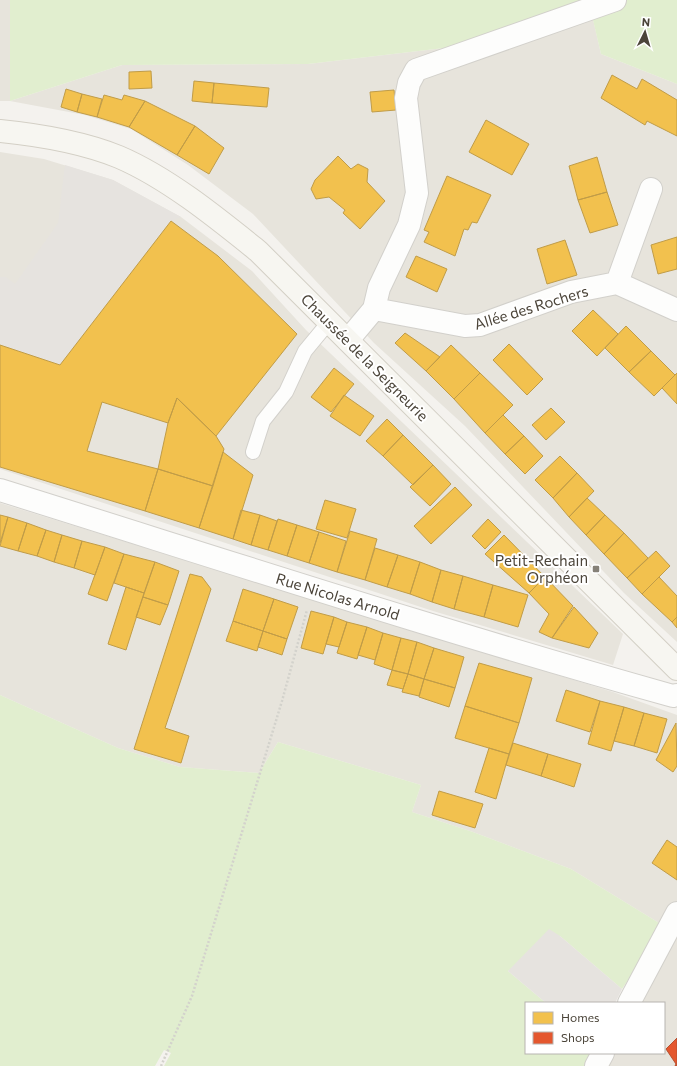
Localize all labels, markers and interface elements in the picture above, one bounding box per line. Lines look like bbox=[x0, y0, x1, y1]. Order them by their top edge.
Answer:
north arrow bbox=[625, 12, 665, 52]
text: N bbox=[641, 15, 651, 28]
street label: Allée des Rochers bbox=[472, 281, 590, 333]
street label: Chaussée de la Seigneurie bbox=[298, 290, 432, 424]
place label: Petit-Rechain Orphéon bbox=[495, 551, 588, 586]
marker: Petit-Rechain Orphéon bbox=[591, 564, 601, 574]
street label: Rue Nicolas Arnold bbox=[274, 569, 402, 623]
legend bbox=[525, 1002, 665, 1054]
text: Homes bbox=[561, 1010, 599, 1024]
text: Shops bbox=[561, 1030, 595, 1044]

